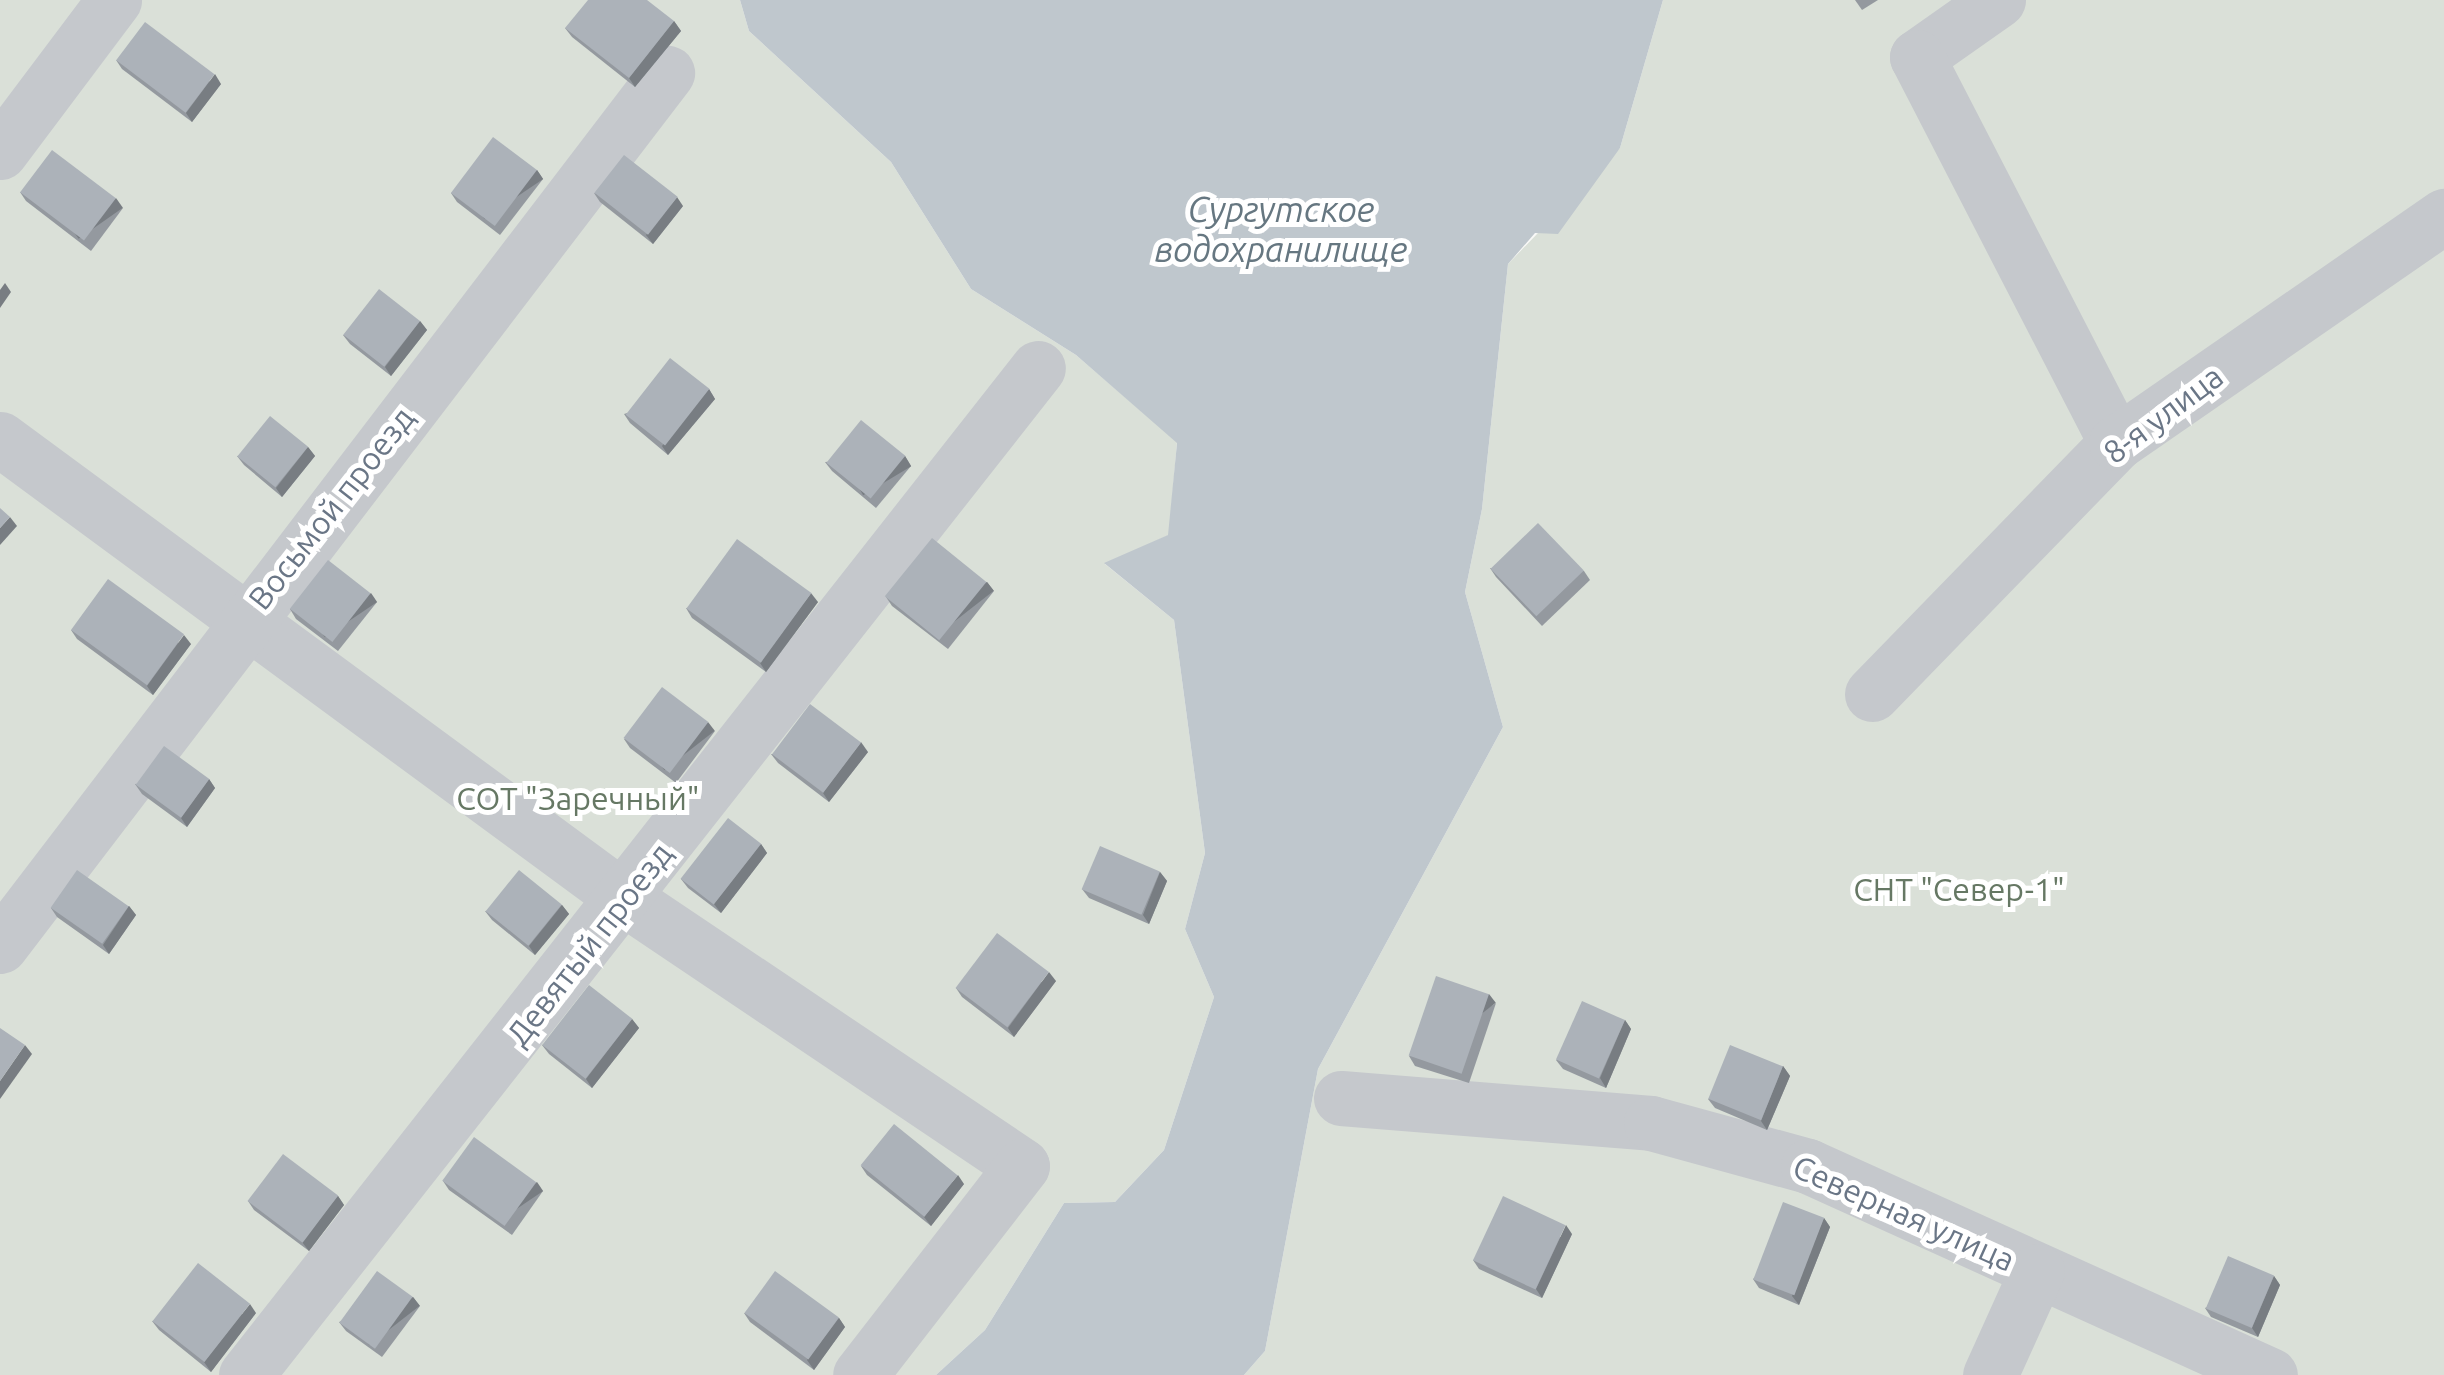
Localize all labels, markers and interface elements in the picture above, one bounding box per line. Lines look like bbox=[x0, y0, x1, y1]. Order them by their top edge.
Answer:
water label: Сургутское водохранилище bbox=[1155, 188, 1407, 270]
street label: 8-я улица bbox=[2096, 357, 2230, 471]
street label: Восьмой проезд bbox=[240, 399, 422, 617]
park label: СОТ "Заречный" bbox=[456, 779, 700, 817]
street label: Девятый проезд bbox=[498, 835, 680, 1053]
park label: СНТ "Север-1" bbox=[1853, 870, 2065, 908]
street label: Северная улица bbox=[1787, 1147, 2021, 1279]

